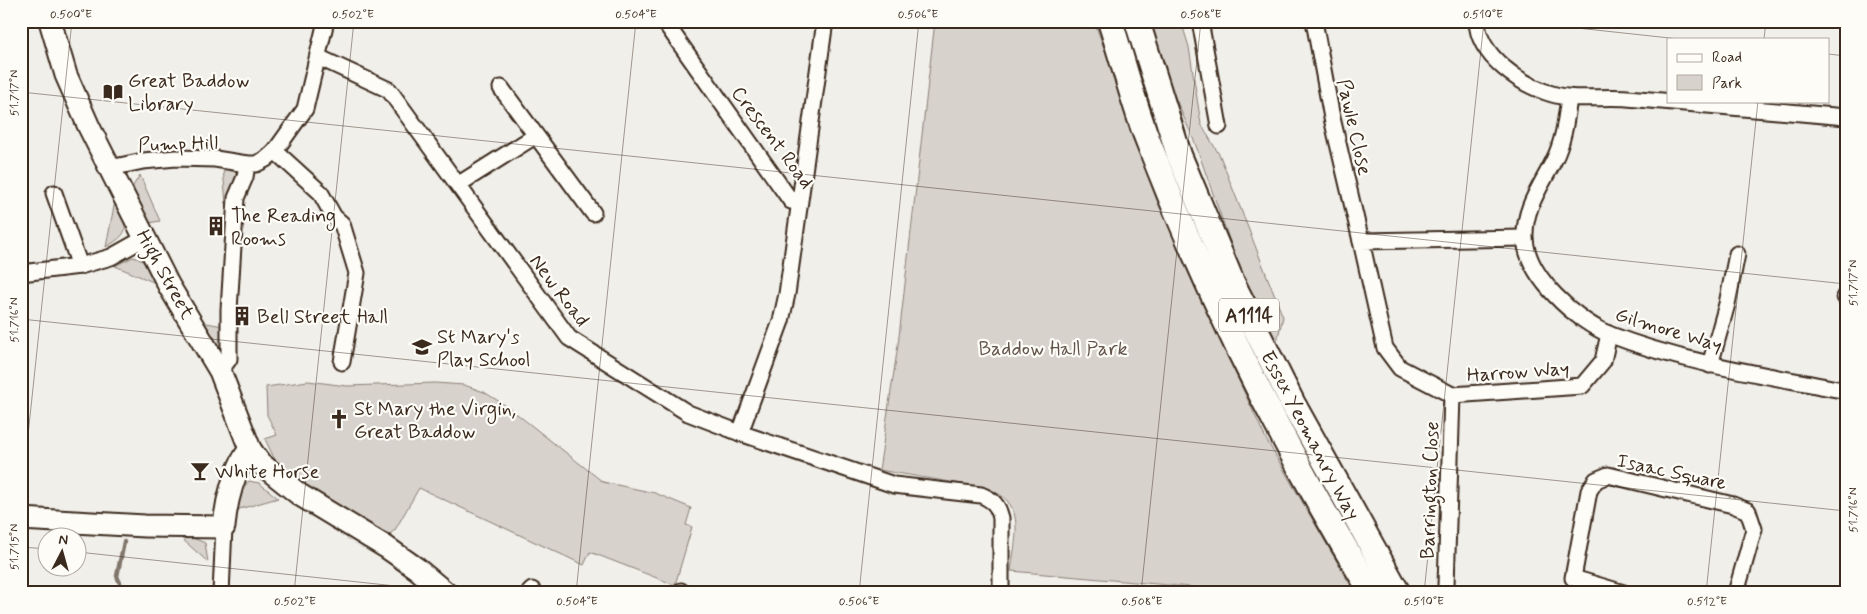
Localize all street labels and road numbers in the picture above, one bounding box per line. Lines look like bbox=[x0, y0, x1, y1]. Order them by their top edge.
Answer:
street label: Pawle Close bbox=[1329, 76, 1378, 178]
street label: Crescent Road bbox=[724, 81, 819, 195]
street label: Pump Hill bbox=[138, 130, 219, 159]
street label: High Street bbox=[127, 225, 201, 326]
street label: New Road bbox=[523, 249, 595, 333]
road number: A1114 bbox=[1219, 298, 1279, 332]
street label: Gilmore Way bbox=[1612, 301, 1725, 360]
street label: Essex Yeomanry Way bbox=[1254, 346, 1366, 525]
street label: Harrow Way bbox=[1466, 355, 1570, 390]
street label: Barrington Close bbox=[1415, 421, 1448, 559]
street label: Isaac Square bbox=[1614, 448, 1729, 497]

